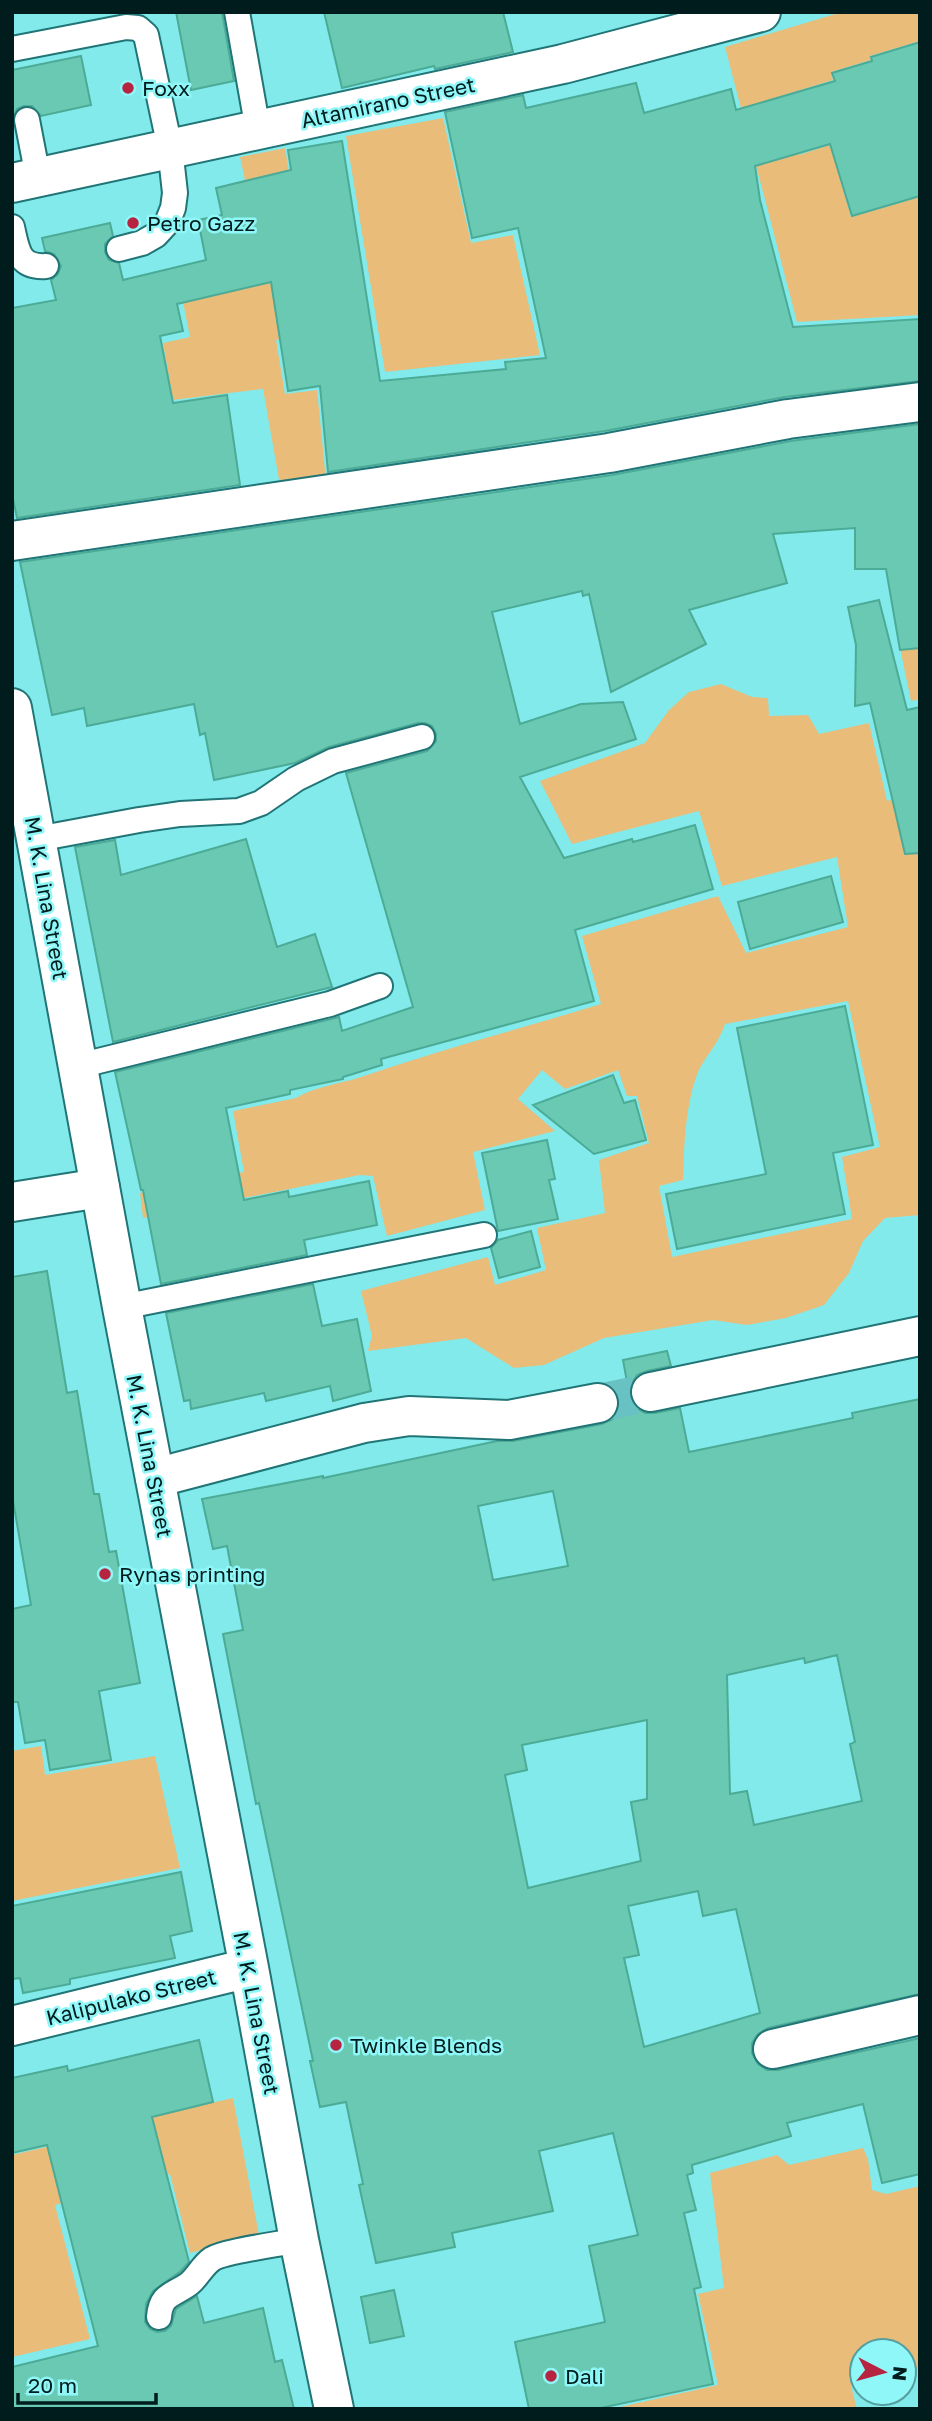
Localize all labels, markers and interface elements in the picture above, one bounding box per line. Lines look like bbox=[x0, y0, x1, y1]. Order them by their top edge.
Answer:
street label: Altamirano Street bbox=[299, 71, 477, 133]
place label: Foxx bbox=[142, 75, 190, 101]
marker: Foxx bbox=[120, 80, 136, 96]
place label: Petro Gazz bbox=[147, 210, 255, 236]
marker: Petro Gazz bbox=[125, 215, 141, 231]
street label: M. K. Lina Street bbox=[20, 814, 74, 982]
street label: M. K. Lina Street bbox=[121, 1372, 179, 1540]
place label: Rynas printing bbox=[119, 1561, 266, 1587]
marker: Rynas printing bbox=[97, 1566, 113, 1582]
street label: M. K. Lina Street bbox=[228, 1929, 286, 2097]
street label: Kalipulako Street bbox=[43, 1963, 219, 2031]
place label: Twinkle Blends bbox=[350, 2032, 502, 2058]
marker: Twinkle Blends bbox=[328, 2037, 344, 2053]
north arrow bbox=[848, 2337, 918, 2407]
scale bar bbox=[18, 2362, 156, 2406]
place label: Dali bbox=[565, 2363, 604, 2389]
text: N bbox=[888, 2365, 913, 2382]
marker: Dali bbox=[543, 2368, 559, 2384]
text: 20 m bbox=[28, 2372, 77, 2398]

